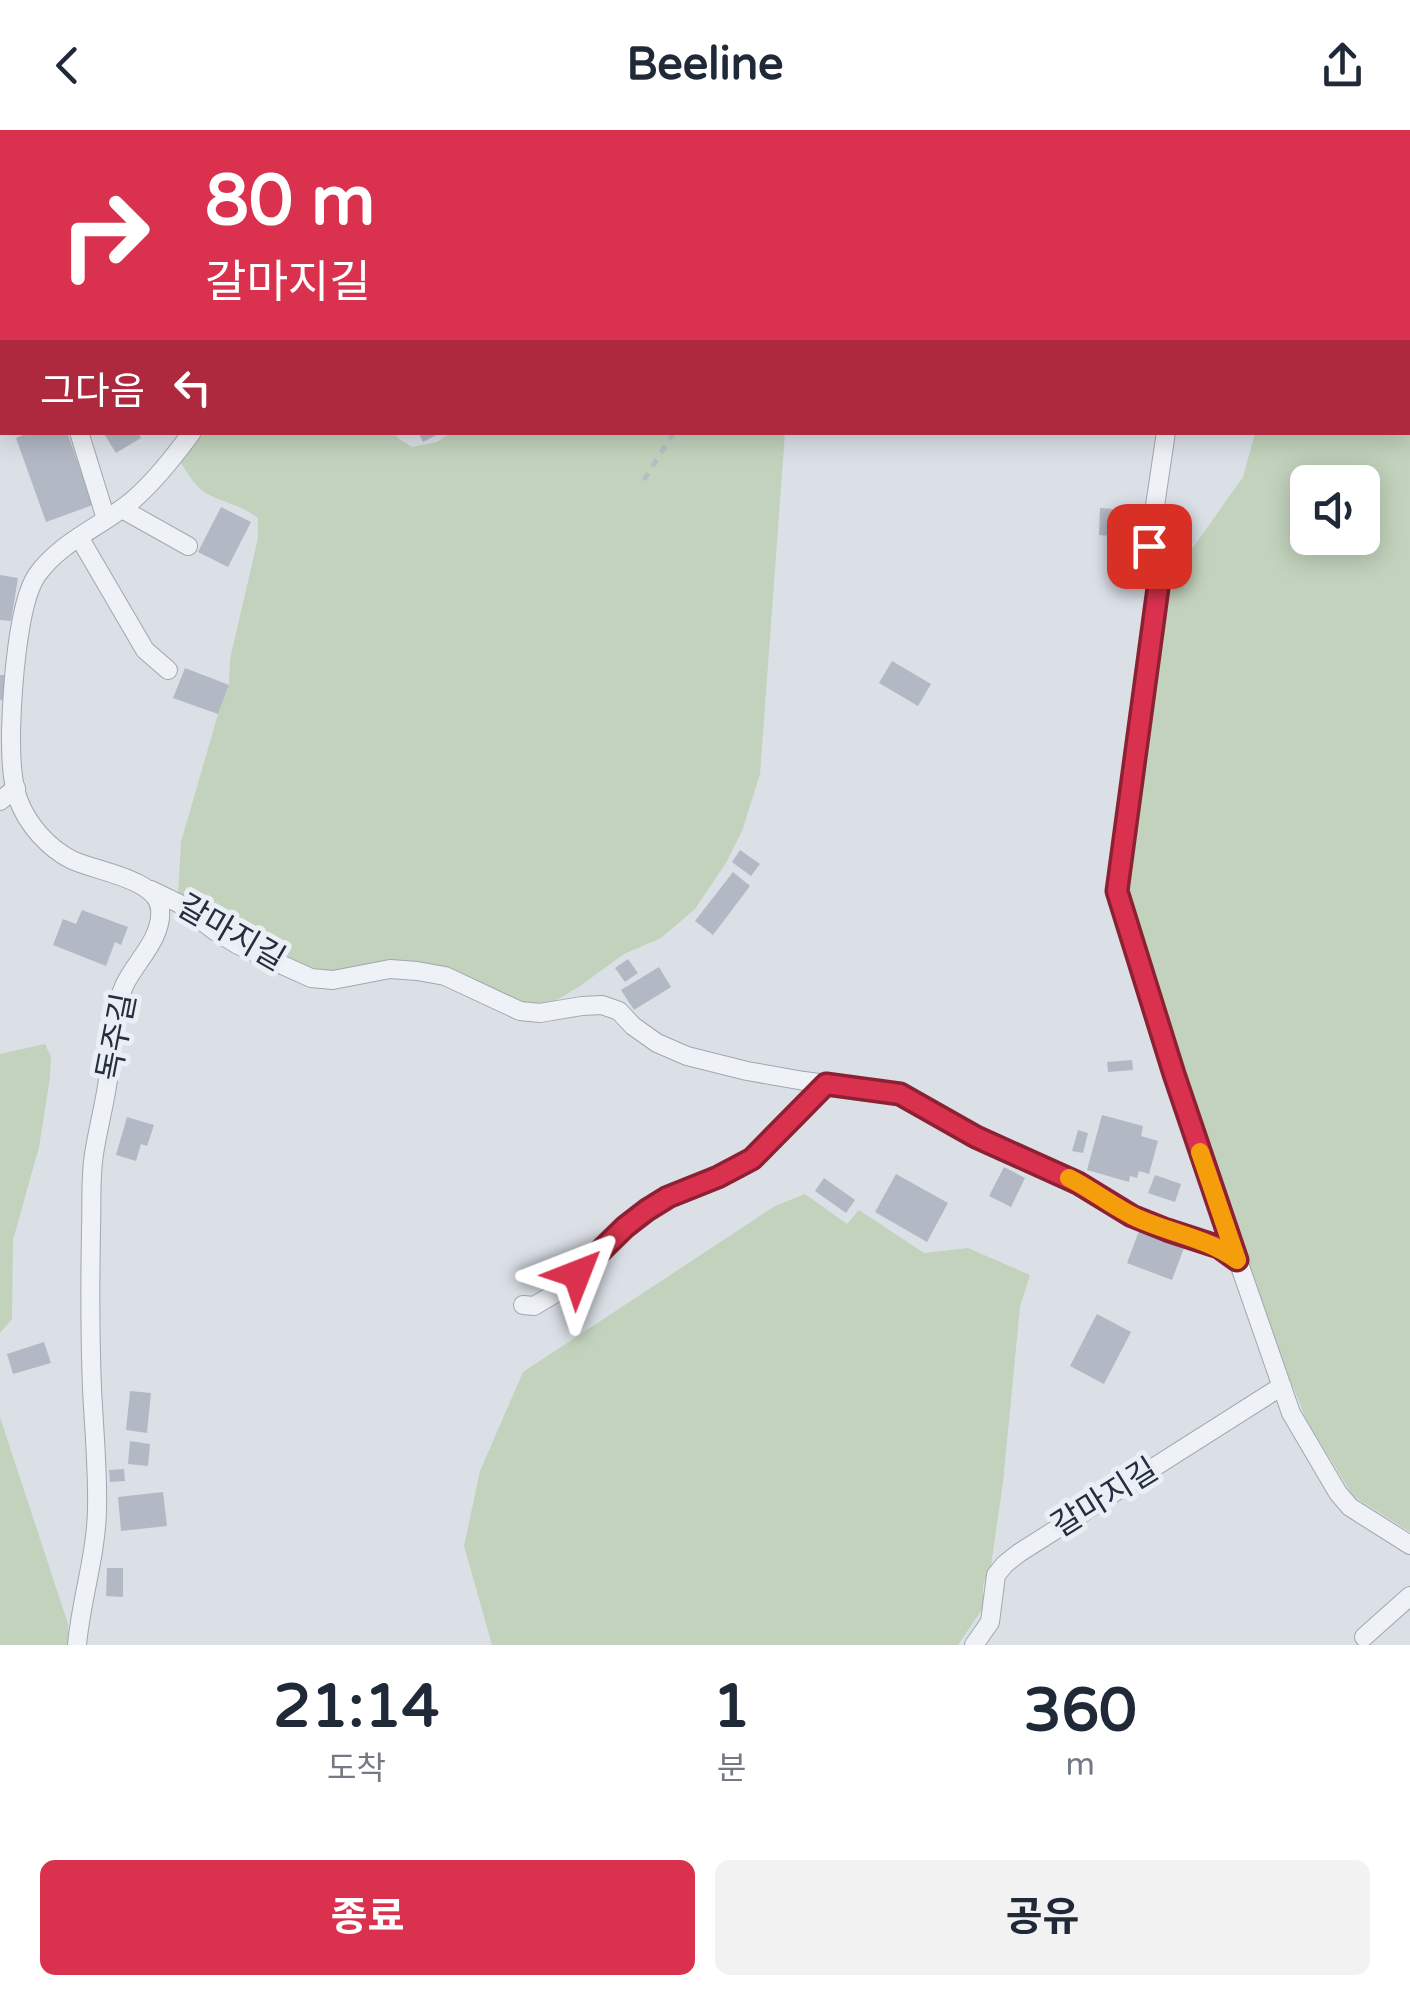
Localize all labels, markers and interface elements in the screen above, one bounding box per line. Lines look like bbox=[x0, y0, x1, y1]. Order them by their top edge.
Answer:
icon: back bbox=[40, 38, 95, 93]
text: Beeline bbox=[626, 38, 784, 92]
icon: share bbox=[1315, 38, 1370, 93]
text: 80 m bbox=[205, 160, 375, 244]
icon: right bbox=[40, 170, 170, 300]
text: 갈마지길 bbox=[205, 256, 371, 310]
icon: left bbox=[165, 360, 220, 415]
text: 그다음 bbox=[40, 369, 145, 415]
map controls bbox=[1290, 465, 1380, 555]
button: sound bbox=[1290, 465, 1380, 555]
pin bbox=[1107, 504, 1192, 589]
icon: arrive bbox=[1122, 519, 1177, 574]
street label: 갈마지길 bbox=[171, 887, 291, 979]
street label: 독주길 bbox=[90, 990, 144, 1084]
position arrow bbox=[525, 1222, 629, 1326]
street label: 갈마지길 bbox=[1045, 1451, 1165, 1545]
text: 21:14 bbox=[273, 1671, 440, 1743]
text: 1 bbox=[713, 1671, 750, 1743]
text: 360 bbox=[1024, 1675, 1137, 1747]
text: m bbox=[1066, 1746, 1095, 1784]
text: 도착 bbox=[327, 1750, 386, 1788]
text: 분 bbox=[717, 1750, 746, 1788]
button: 종료 bbox=[40, 1860, 695, 1975]
button: 공유 bbox=[715, 1860, 1370, 1975]

